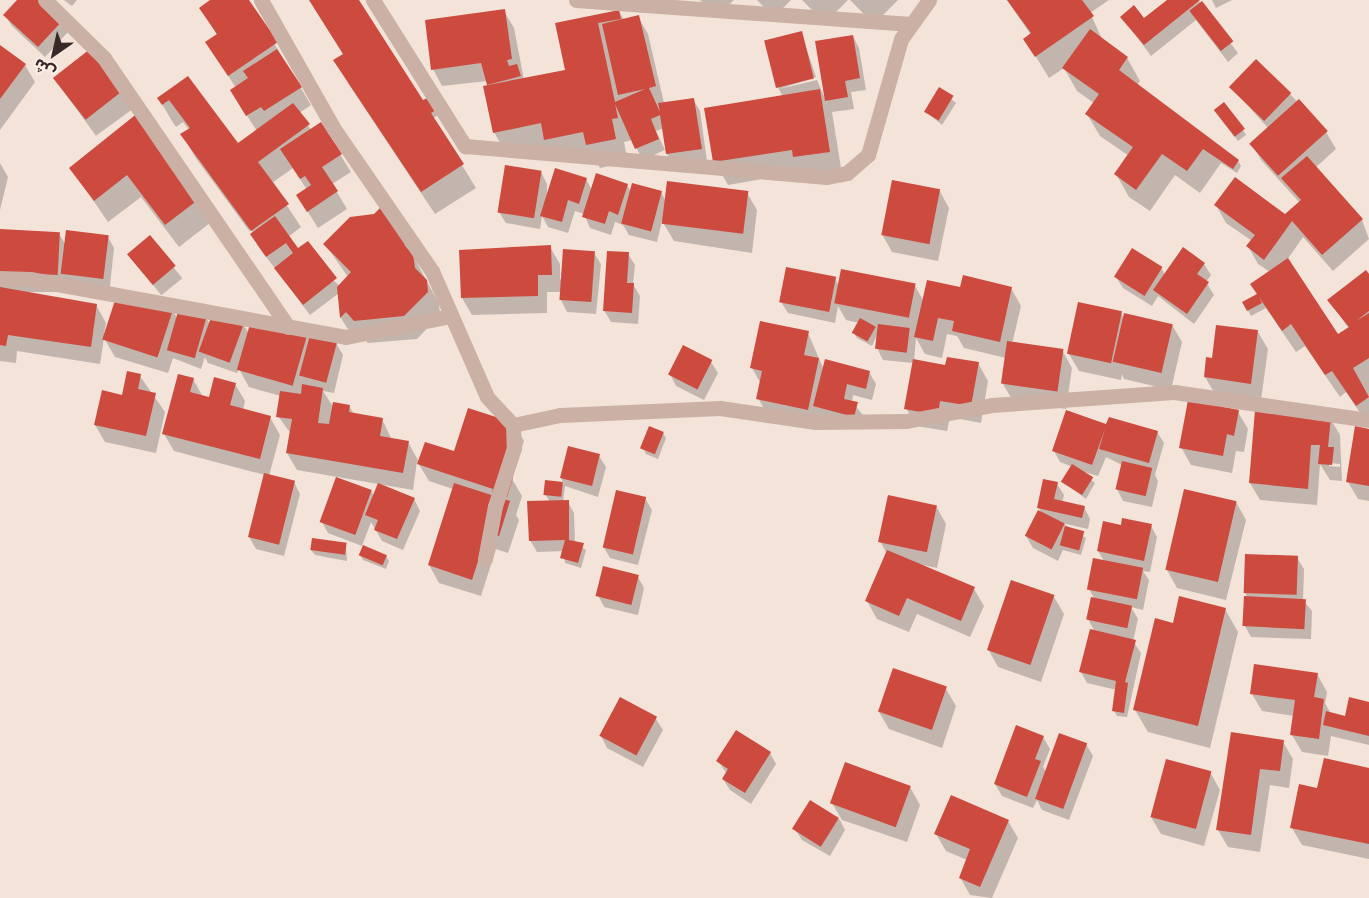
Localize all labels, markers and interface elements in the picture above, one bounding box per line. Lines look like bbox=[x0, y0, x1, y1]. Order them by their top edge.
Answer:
north arrow bbox=[24, 24, 84, 84]
text: ش bbox=[29, 55, 58, 83]

